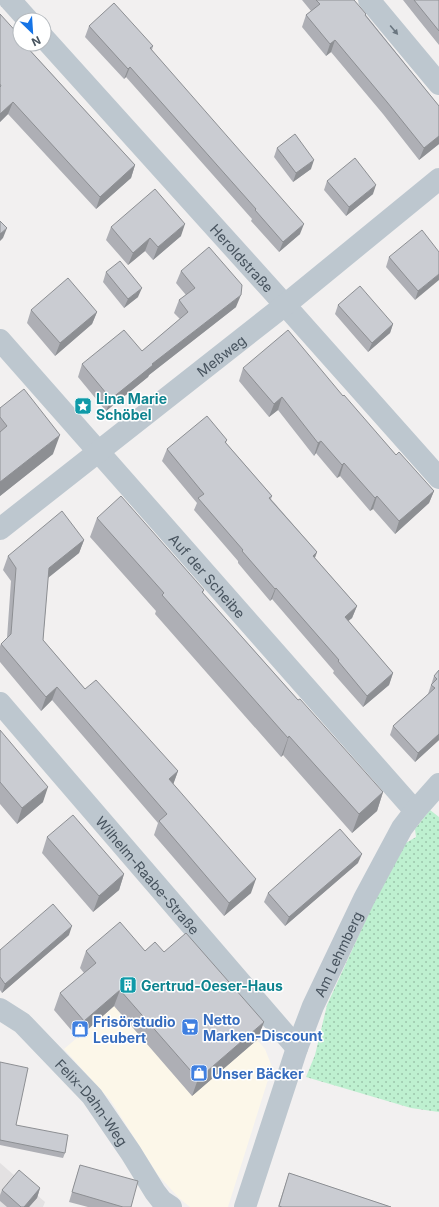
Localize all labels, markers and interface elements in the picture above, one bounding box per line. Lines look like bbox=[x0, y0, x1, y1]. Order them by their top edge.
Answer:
north arrow bbox=[12, 12, 52, 52]
one-way arrow bbox=[390, 25, 399, 35]
text: N bbox=[29, 33, 43, 49]
street label: Heroldstraße bbox=[207, 220, 277, 295]
street label: Meßweg bbox=[193, 331, 249, 380]
place label: Lina Marie Schöbel bbox=[96, 390, 167, 423]
place icon: Lina Marie Schöbel bbox=[73, 396, 93, 416]
street label: Auf der Scheibe bbox=[166, 530, 249, 621]
street label: Wilhelm-Raabe-Straße bbox=[93, 812, 204, 938]
street label: Am Lehmberg bbox=[310, 908, 366, 999]
building icon: Gertrud-Oeser-Haus bbox=[118, 975, 138, 995]
place label: Gertrud-Oeser-Haus bbox=[141, 977, 283, 994]
place label: Netto Marken-Discount bbox=[203, 1011, 323, 1044]
place label: Frisörstudio Leubert bbox=[93, 1013, 176, 1046]
supermarket icon: Netto Marken-Discount bbox=[180, 1017, 200, 1037]
shop icon: Frisörstudio Leubert bbox=[70, 1019, 90, 1039]
street label: Felix-Dahn-Weg bbox=[52, 1055, 132, 1149]
shop icon: Unser Bäcker bbox=[189, 1063, 209, 1083]
place label: Unser Bäcker bbox=[212, 1065, 304, 1082]

